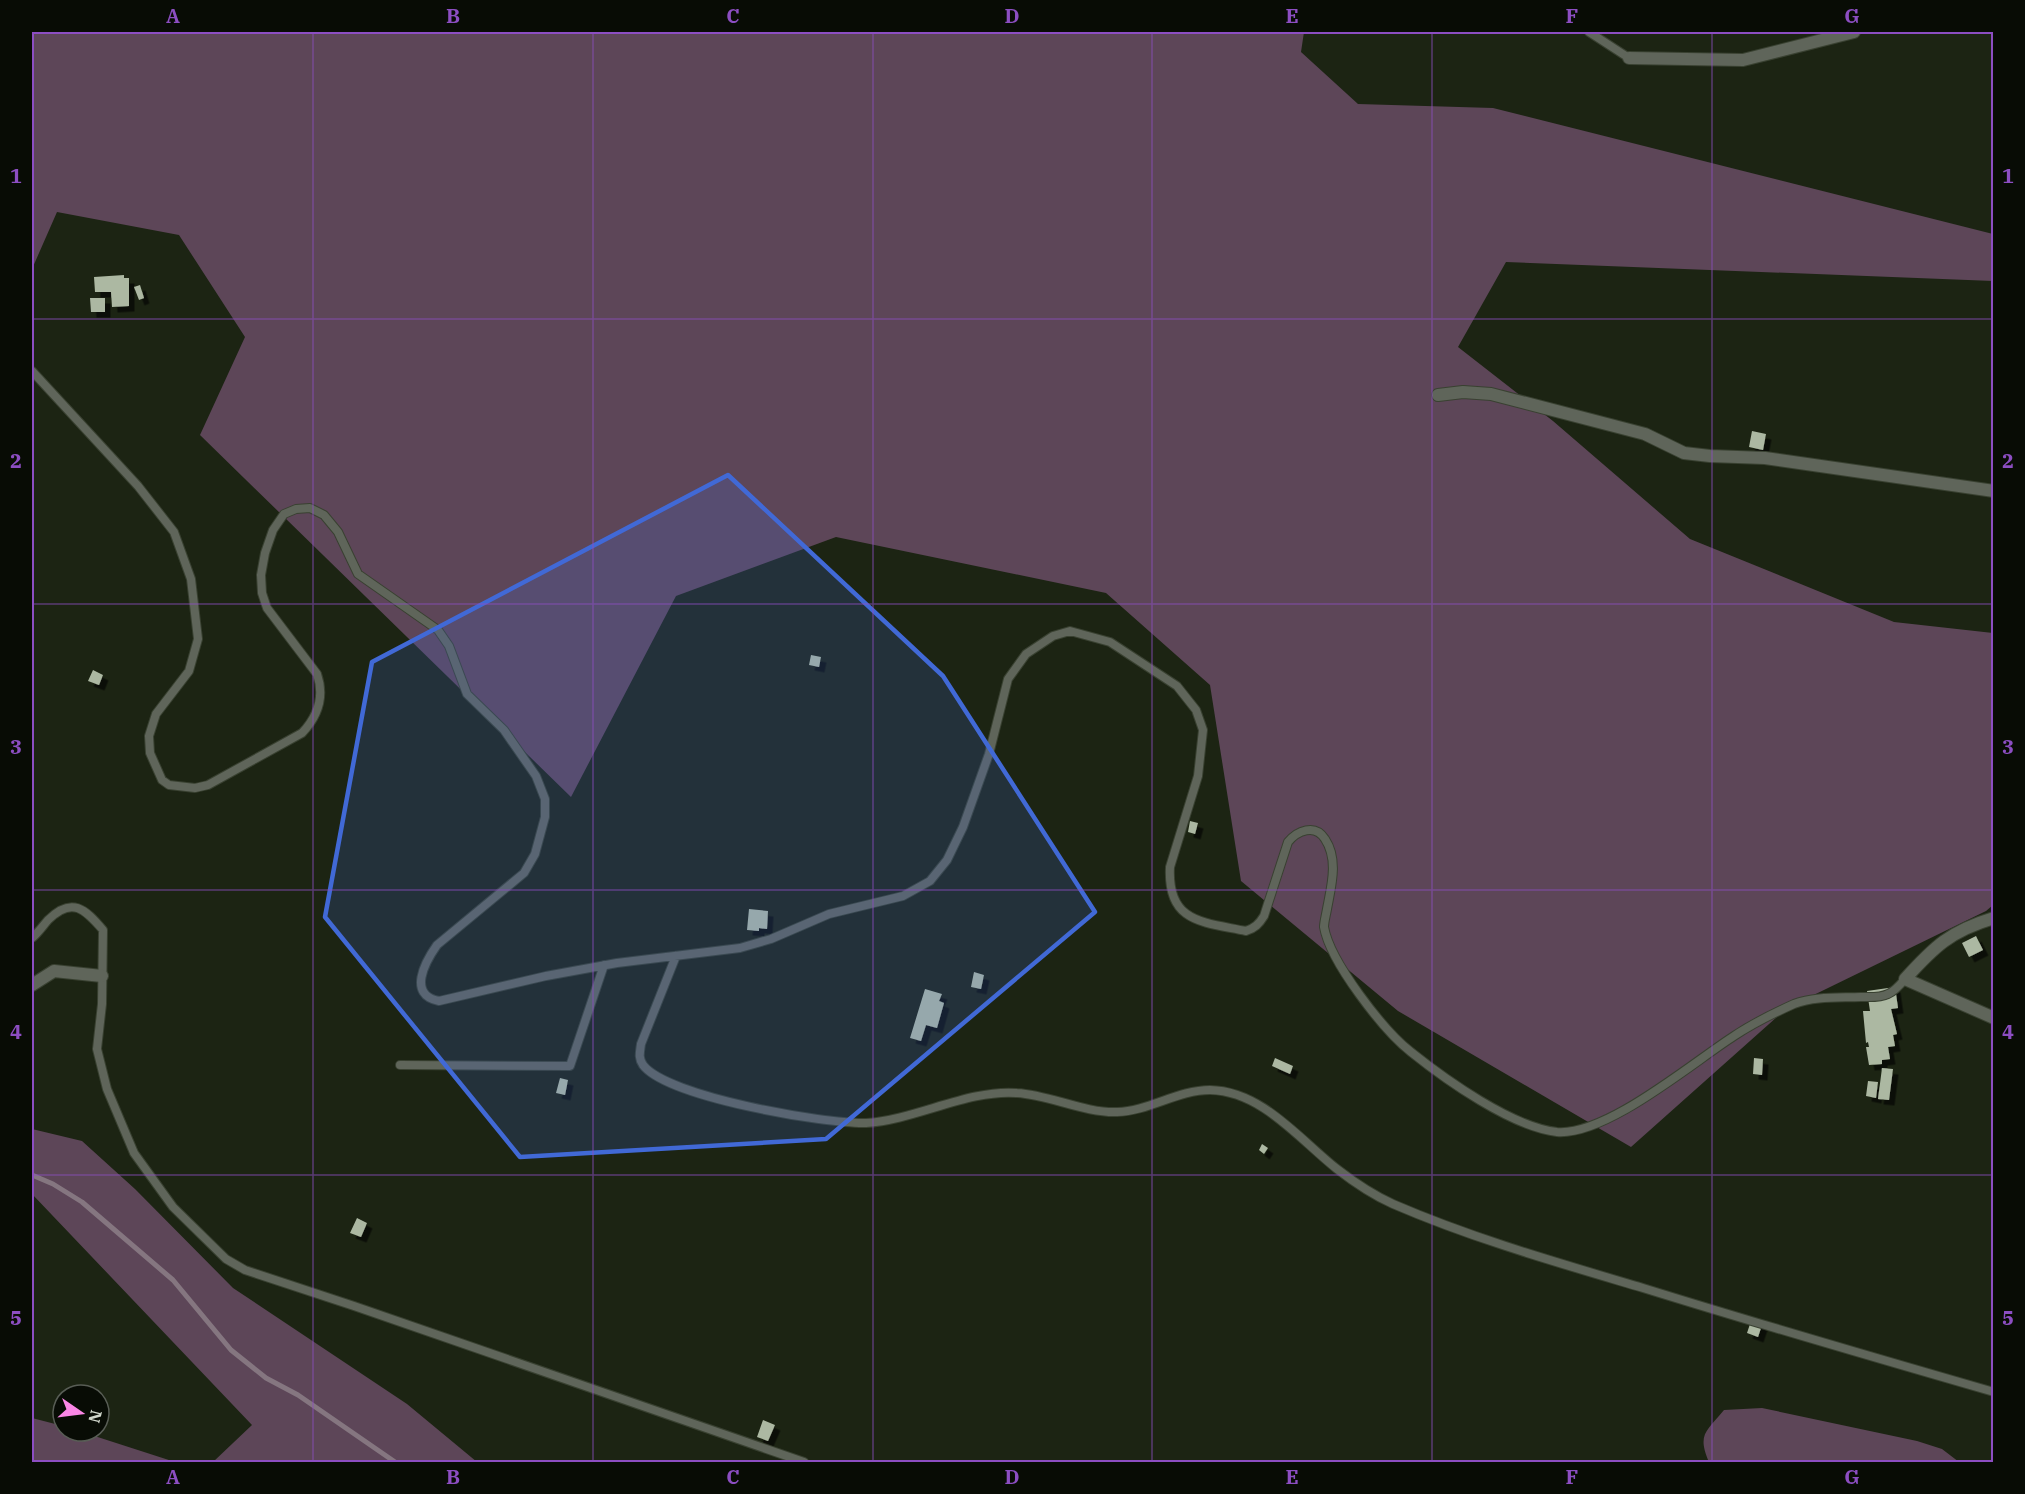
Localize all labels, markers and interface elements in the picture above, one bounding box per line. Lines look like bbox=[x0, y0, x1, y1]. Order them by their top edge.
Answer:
text: A bbox=[166, 2, 180, 29]
text: B bbox=[446, 2, 460, 29]
text: C bbox=[726, 2, 740, 29]
text: D bbox=[1004, 2, 1020, 29]
text: E bbox=[1285, 2, 1299, 29]
text: F bbox=[1566, 2, 1578, 29]
text: G bbox=[1844, 2, 1860, 29]
text: 1 bbox=[10, 162, 22, 189]
text: 1 bbox=[2002, 162, 2014, 189]
text: 2 bbox=[10, 447, 22, 474]
text: 2 bbox=[2002, 447, 2014, 474]
text: 3 bbox=[10, 733, 22, 760]
text: 3 bbox=[2002, 733, 2014, 760]
text: 4 bbox=[10, 1018, 22, 1045]
text: 4 bbox=[2002, 1018, 2014, 1045]
text: 5 bbox=[10, 1304, 22, 1331]
text: 5 bbox=[2002, 1304, 2014, 1331]
north arrow bbox=[51, 1383, 111, 1443]
text: N bbox=[84, 1408, 107, 1425]
text: A bbox=[166, 1463, 180, 1490]
text: B bbox=[446, 1463, 460, 1490]
text: C bbox=[726, 1463, 740, 1490]
text: D bbox=[1004, 1463, 1020, 1490]
text: E bbox=[1285, 1463, 1299, 1490]
text: F bbox=[1566, 1463, 1578, 1490]
text: G bbox=[1844, 1463, 1860, 1490]

